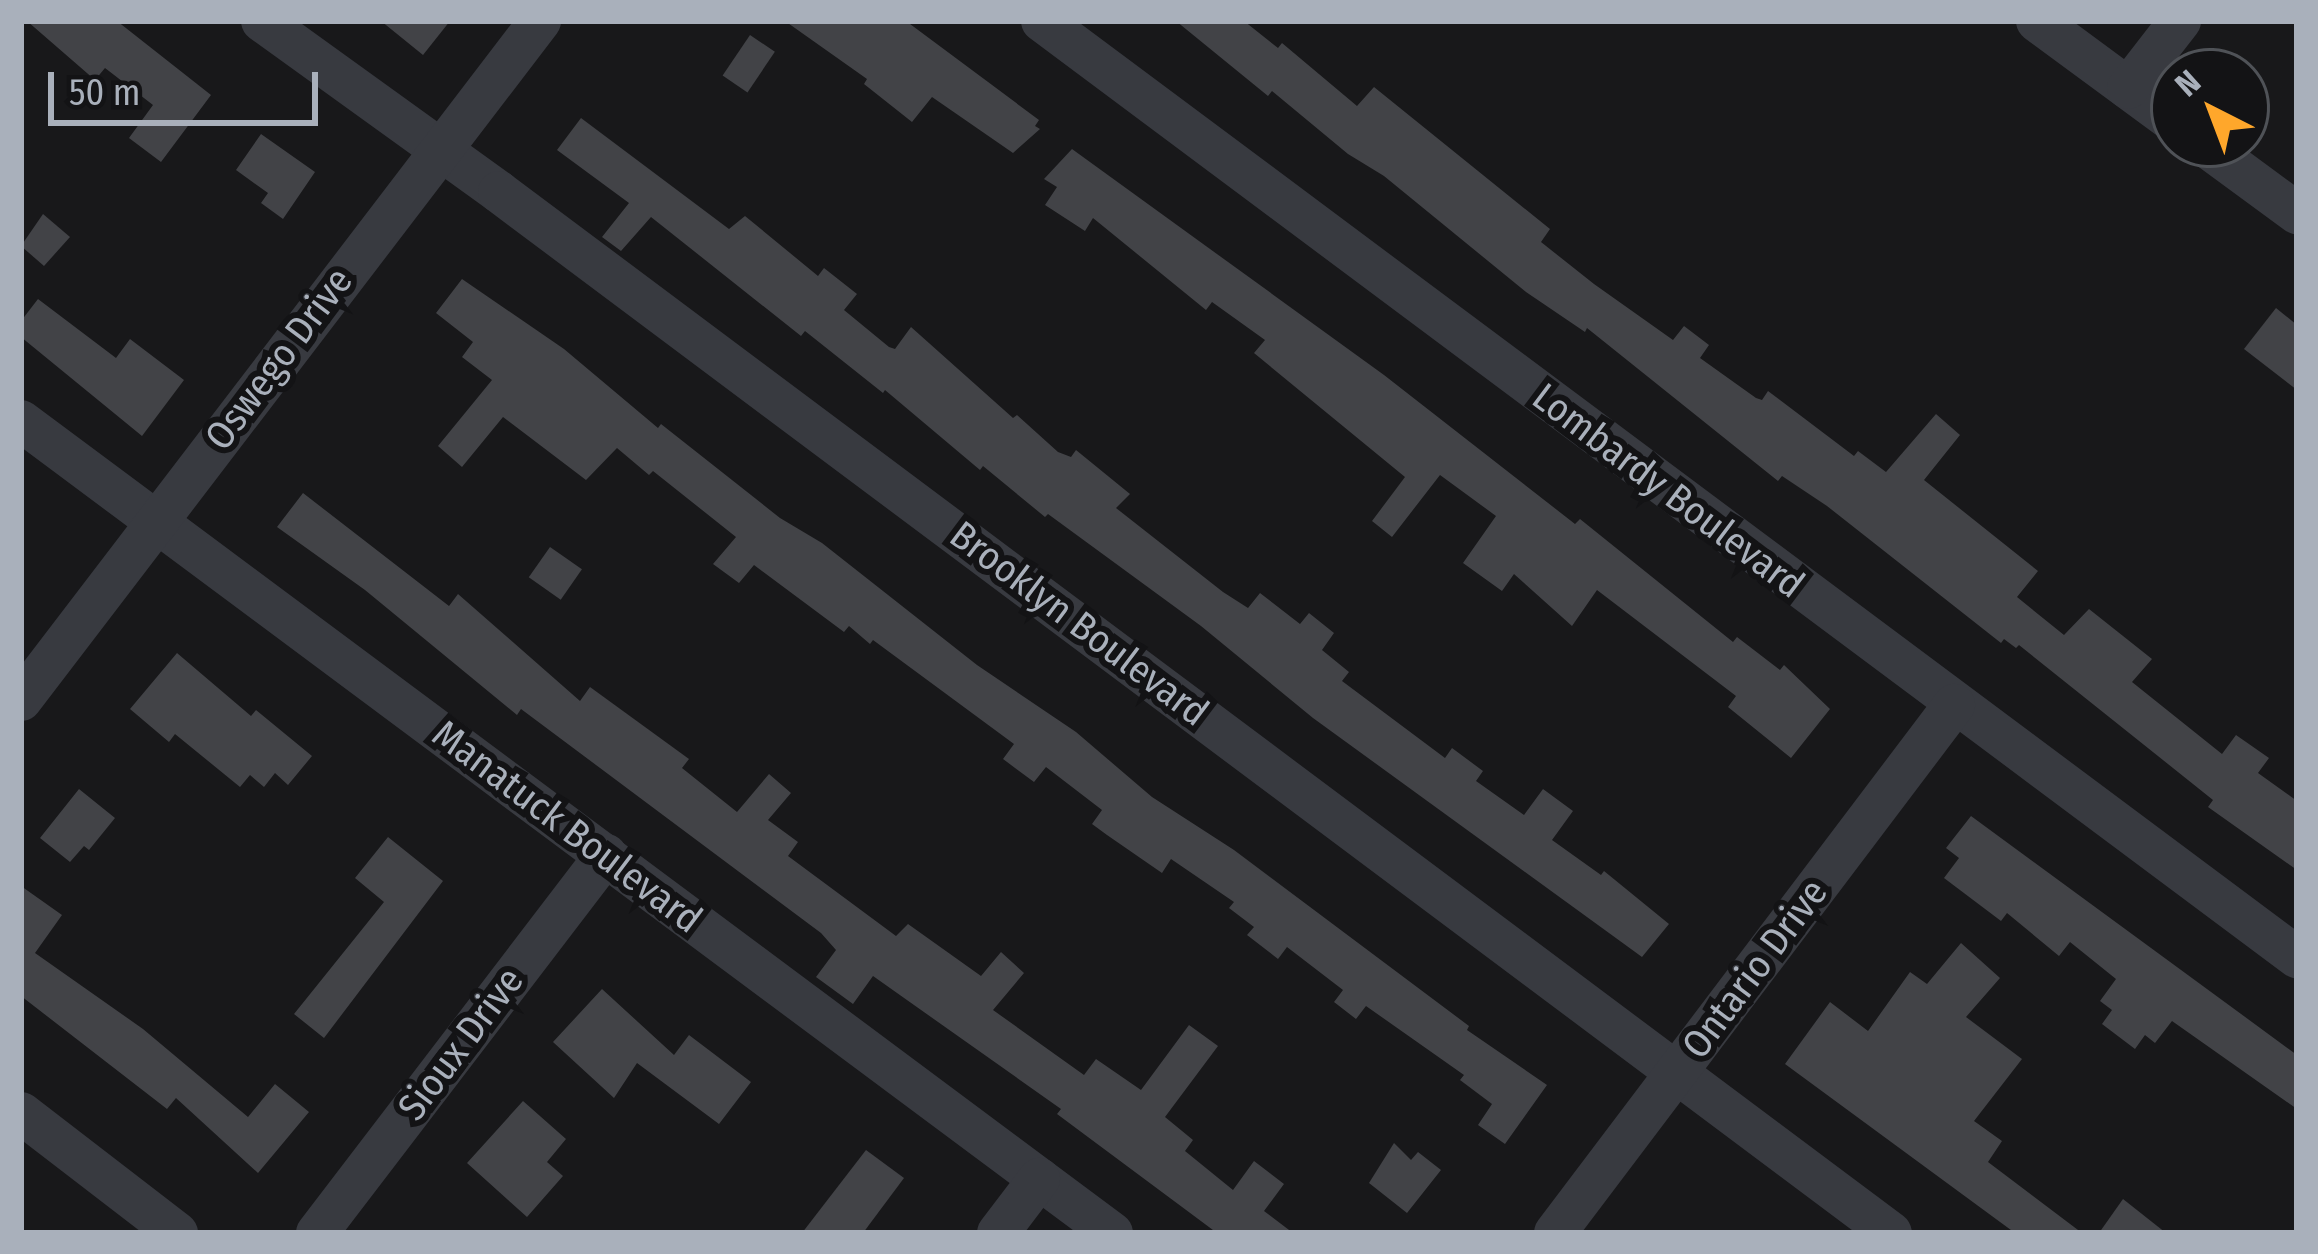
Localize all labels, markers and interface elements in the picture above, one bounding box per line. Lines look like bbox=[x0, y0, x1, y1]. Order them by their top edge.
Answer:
scale bar bbox=[54, 48, 324, 122]
north arrow bbox=[2150, 48, 2270, 168]
text: N bbox=[2167, 62, 2209, 105]
text: 50 m bbox=[69, 71, 140, 115]
street label: Oswego Drive bbox=[195, 259, 363, 459]
street label: Lombardy Boulevard bbox=[1523, 374, 1813, 608]
street label: Brooklyn Boulevard bbox=[941, 512, 1217, 736]
street label: Manatuck Boulevard bbox=[423, 711, 711, 943]
street label: Ontario Drive bbox=[1672, 870, 1838, 1068]
street label: Sioux Drive bbox=[388, 958, 534, 1130]

